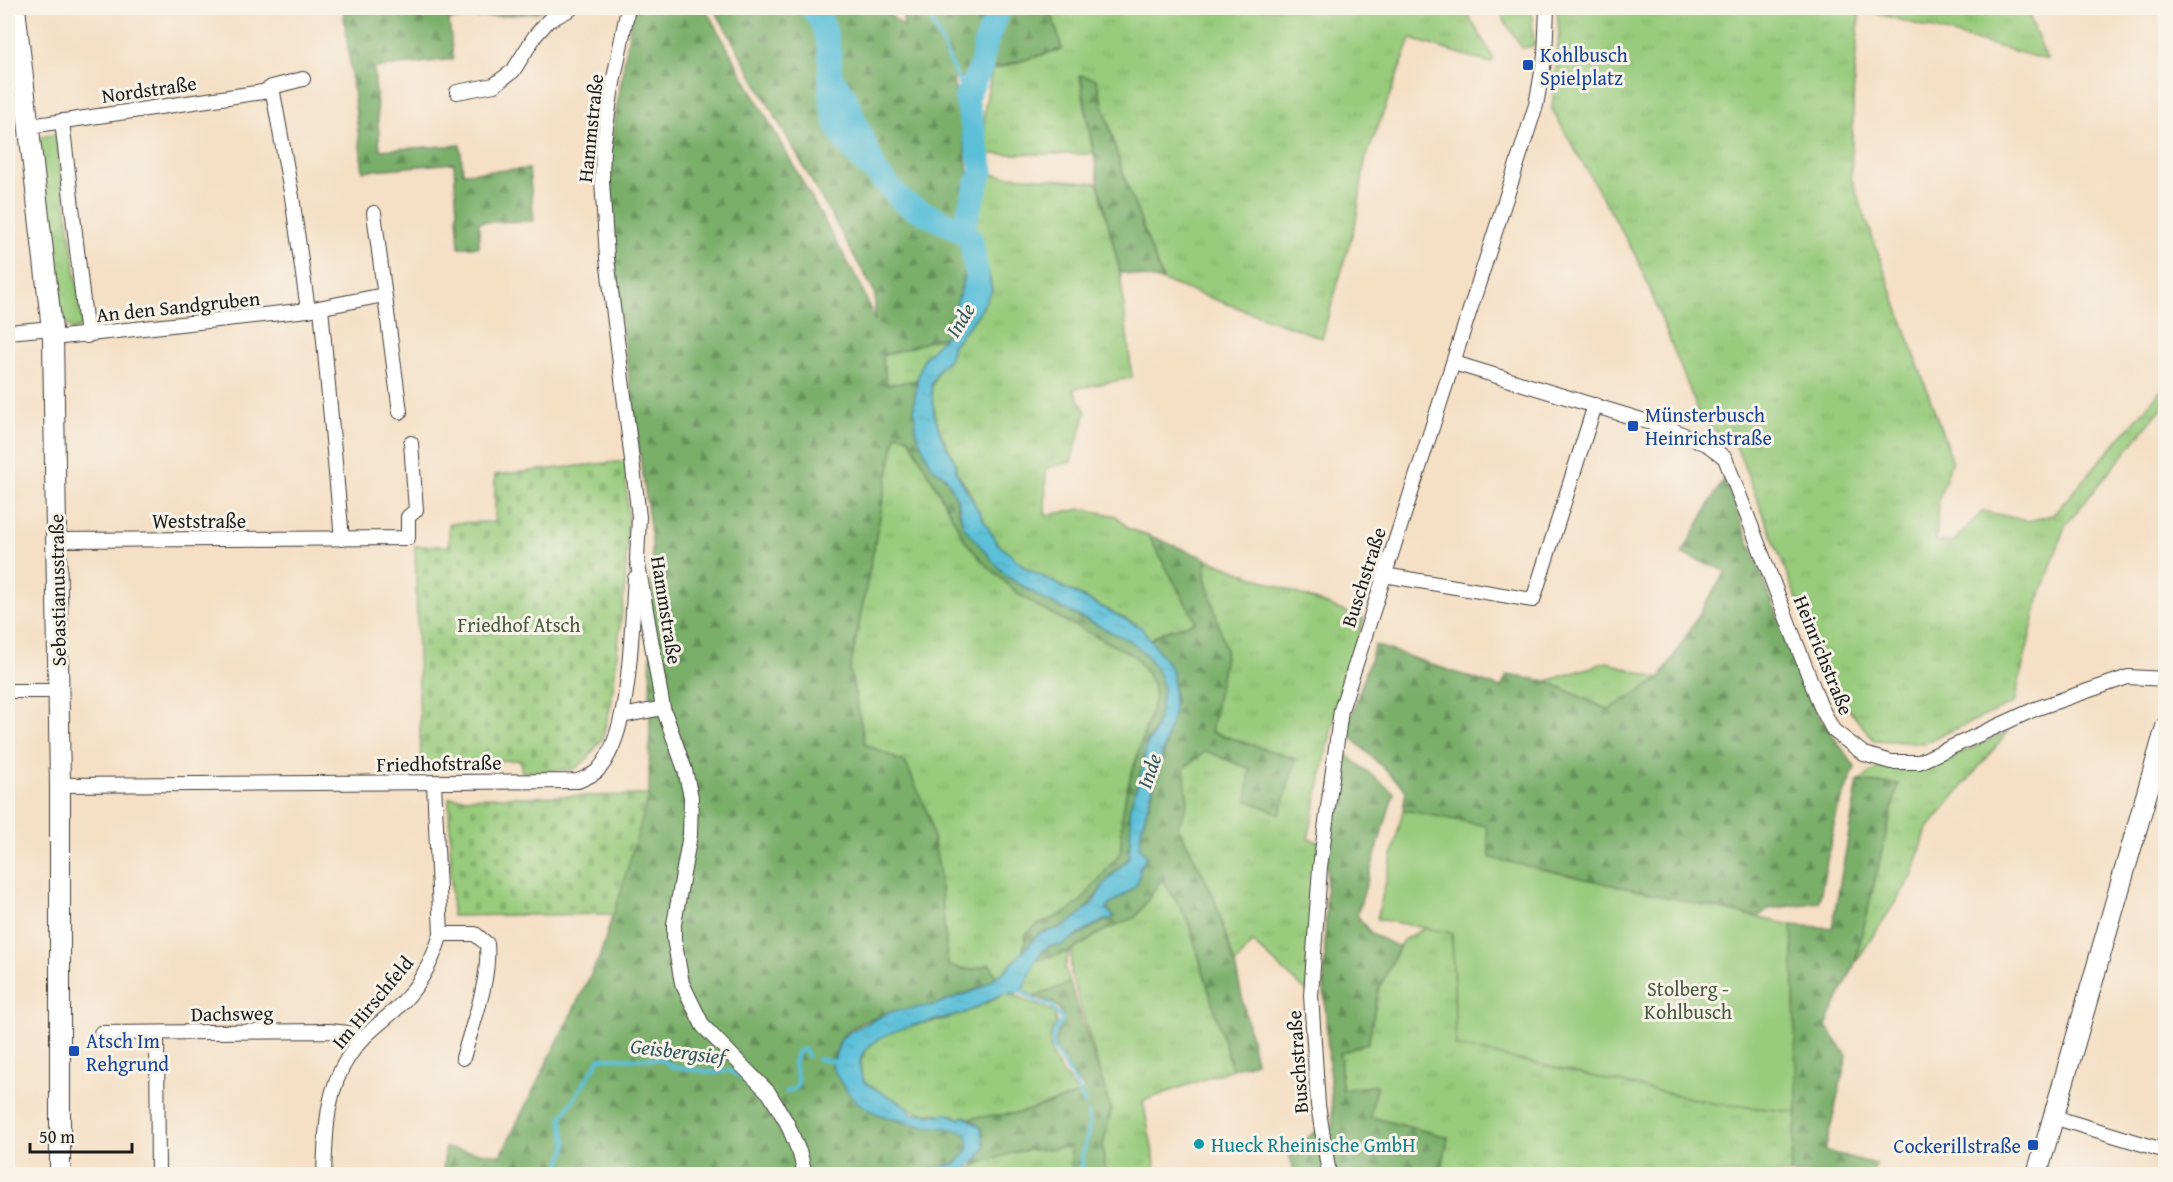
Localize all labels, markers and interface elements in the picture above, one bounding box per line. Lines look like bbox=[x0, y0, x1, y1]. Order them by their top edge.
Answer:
place label: Kohlbusch Spielplatz bbox=[1540, 40, 1628, 92]
marker: Kohlbusch Spielplatz bbox=[1521, 58, 1535, 72]
street label: Nordstraße bbox=[100, 68, 198, 110]
street label: Hammstraße bbox=[570, 72, 610, 184]
street label: An den Sandgruben bbox=[95, 283, 261, 329]
water label: Inde bbox=[938, 297, 982, 343]
place label: Münsterbusch Heinrichstraße bbox=[1645, 400, 1772, 452]
marker: Münsterbusch Heinrichstraße bbox=[1626, 419, 1640, 433]
street label: Weststraße bbox=[152, 506, 246, 535]
street label: Sebastianusstraße bbox=[41, 513, 73, 667]
street label: Buschstraße bbox=[1333, 523, 1393, 631]
street label: Hammstraße bbox=[644, 554, 690, 666]
street label: Heinrichstraße bbox=[1787, 591, 1861, 719]
park label: Friedhof Atsch bbox=[458, 610, 580, 639]
street label: Friedhofstraße bbox=[376, 747, 502, 779]
water label: Inde bbox=[1129, 749, 1169, 793]
street label: Im Hirschfeld bbox=[324, 949, 420, 1055]
park label: Stolberg - Kohlbusch bbox=[1644, 974, 1732, 1026]
street label: Dachsweg bbox=[191, 998, 274, 1028]
street label: Buschstraße bbox=[1279, 1009, 1315, 1115]
place label: Atsch Im Rehgrund bbox=[86, 1026, 169, 1078]
water label: Geisbergsief bbox=[629, 1030, 731, 1073]
marker: Atsch Im Rehgrund bbox=[67, 1044, 81, 1058]
scale bar bbox=[30, 1116, 132, 1154]
text: 50 m bbox=[39, 1123, 75, 1150]
place label: Hueck Rheinische GmbH bbox=[1211, 1130, 1415, 1159]
place label: Cockerillstraße bbox=[1894, 1131, 2021, 1160]
marker: Hueck Rheinische GmbH bbox=[1192, 1137, 1206, 1151]
marker: Cockerillstraße bbox=[2026, 1138, 2040, 1152]

